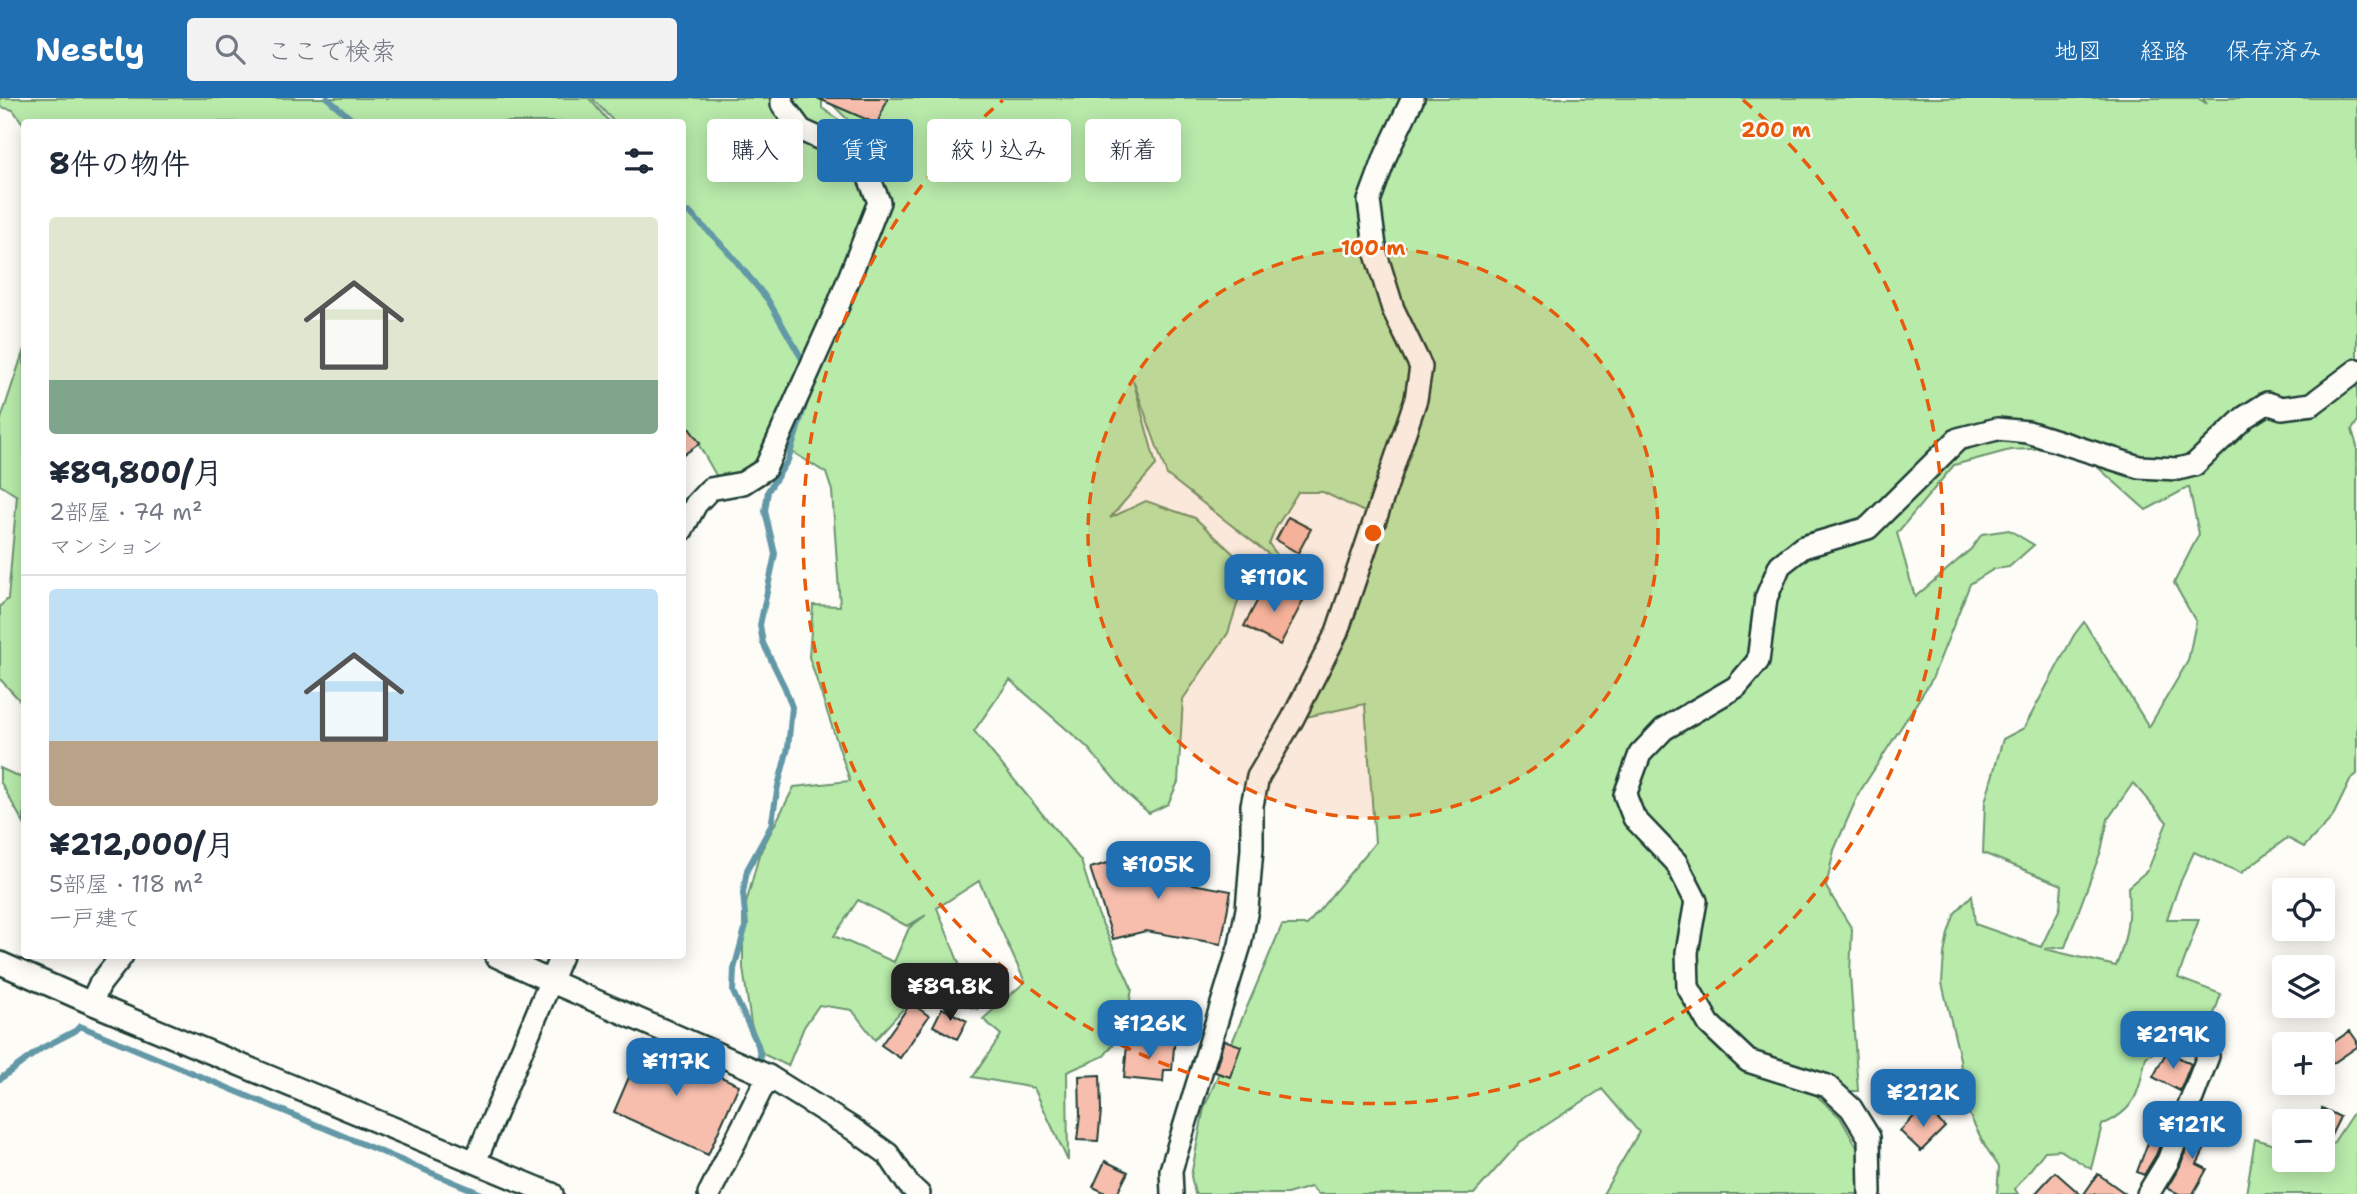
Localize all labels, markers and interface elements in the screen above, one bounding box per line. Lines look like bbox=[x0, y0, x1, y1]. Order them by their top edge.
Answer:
search box bbox=[187, 18, 677, 81]
text: Nestly bbox=[35, 27, 145, 72]
icon: search bbox=[211, 30, 249, 68]
text: ここで検索 bbox=[267, 33, 397, 68]
text: 地図 bbox=[2054, 35, 2102, 67]
text: 経路 bbox=[2140, 35, 2188, 67]
text: 保存済み bbox=[2226, 35, 2322, 67]
text: 200 m bbox=[1741, 116, 1811, 144]
chip: 購入 bbox=[707, 119, 803, 182]
chip: 賃貸 bbox=[817, 119, 913, 182]
chip: 絞り込み bbox=[927, 119, 1071, 182]
chip: 新着 bbox=[1085, 119, 1181, 182]
icon: filters bbox=[620, 142, 658, 180]
text: 8件の物件 bbox=[49, 143, 190, 184]
text: 100 m bbox=[1341, 234, 1405, 262]
icon: home bbox=[291, 262, 417, 388]
text: ¥89,800/月 bbox=[49, 452, 223, 493]
text: 2部屋 · 74 m² bbox=[49, 497, 203, 527]
centre of rings bbox=[1361, 521, 1385, 545]
text: マンション bbox=[49, 531, 163, 561]
pin: ¥110K bbox=[1225, 554, 1323, 614]
text: ¥110K bbox=[1240, 562, 1308, 592]
icon: home bbox=[291, 634, 417, 760]
text: ¥212,000/月 bbox=[49, 824, 235, 865]
pin: ¥105K bbox=[1109, 842, 1207, 901]
text: ¥105K bbox=[1122, 849, 1194, 879]
text: 5部屋 · 118 m² bbox=[49, 869, 204, 899]
map controls bbox=[2272, 878, 2335, 1172]
button: locate bbox=[2272, 878, 2335, 941]
text: 一戸建て bbox=[49, 903, 141, 933]
button: layers bbox=[2272, 955, 2335, 1018]
pin: ¥89.8K bbox=[893, 964, 1007, 1023]
text: ¥89.8K bbox=[907, 971, 993, 1001]
pin: ¥126K bbox=[1101, 1000, 1199, 1060]
text: ¥126K bbox=[1114, 1008, 1186, 1038]
pin: ¥219K bbox=[2124, 1012, 2222, 1071]
text: ¥219K bbox=[2136, 1019, 2210, 1049]
button: + bbox=[2272, 1032, 2335, 1095]
pin: ¥117K bbox=[627, 1038, 725, 1098]
text: ¥117K bbox=[642, 1046, 710, 1076]
pin: ¥212K bbox=[1874, 1070, 1972, 1129]
text: ¥212K bbox=[1887, 1077, 1959, 1107]
pin: ¥121K bbox=[2143, 1102, 2241, 1161]
text: ¥121K bbox=[2159, 1109, 2225, 1139]
button: − bbox=[2272, 1109, 2335, 1172]

